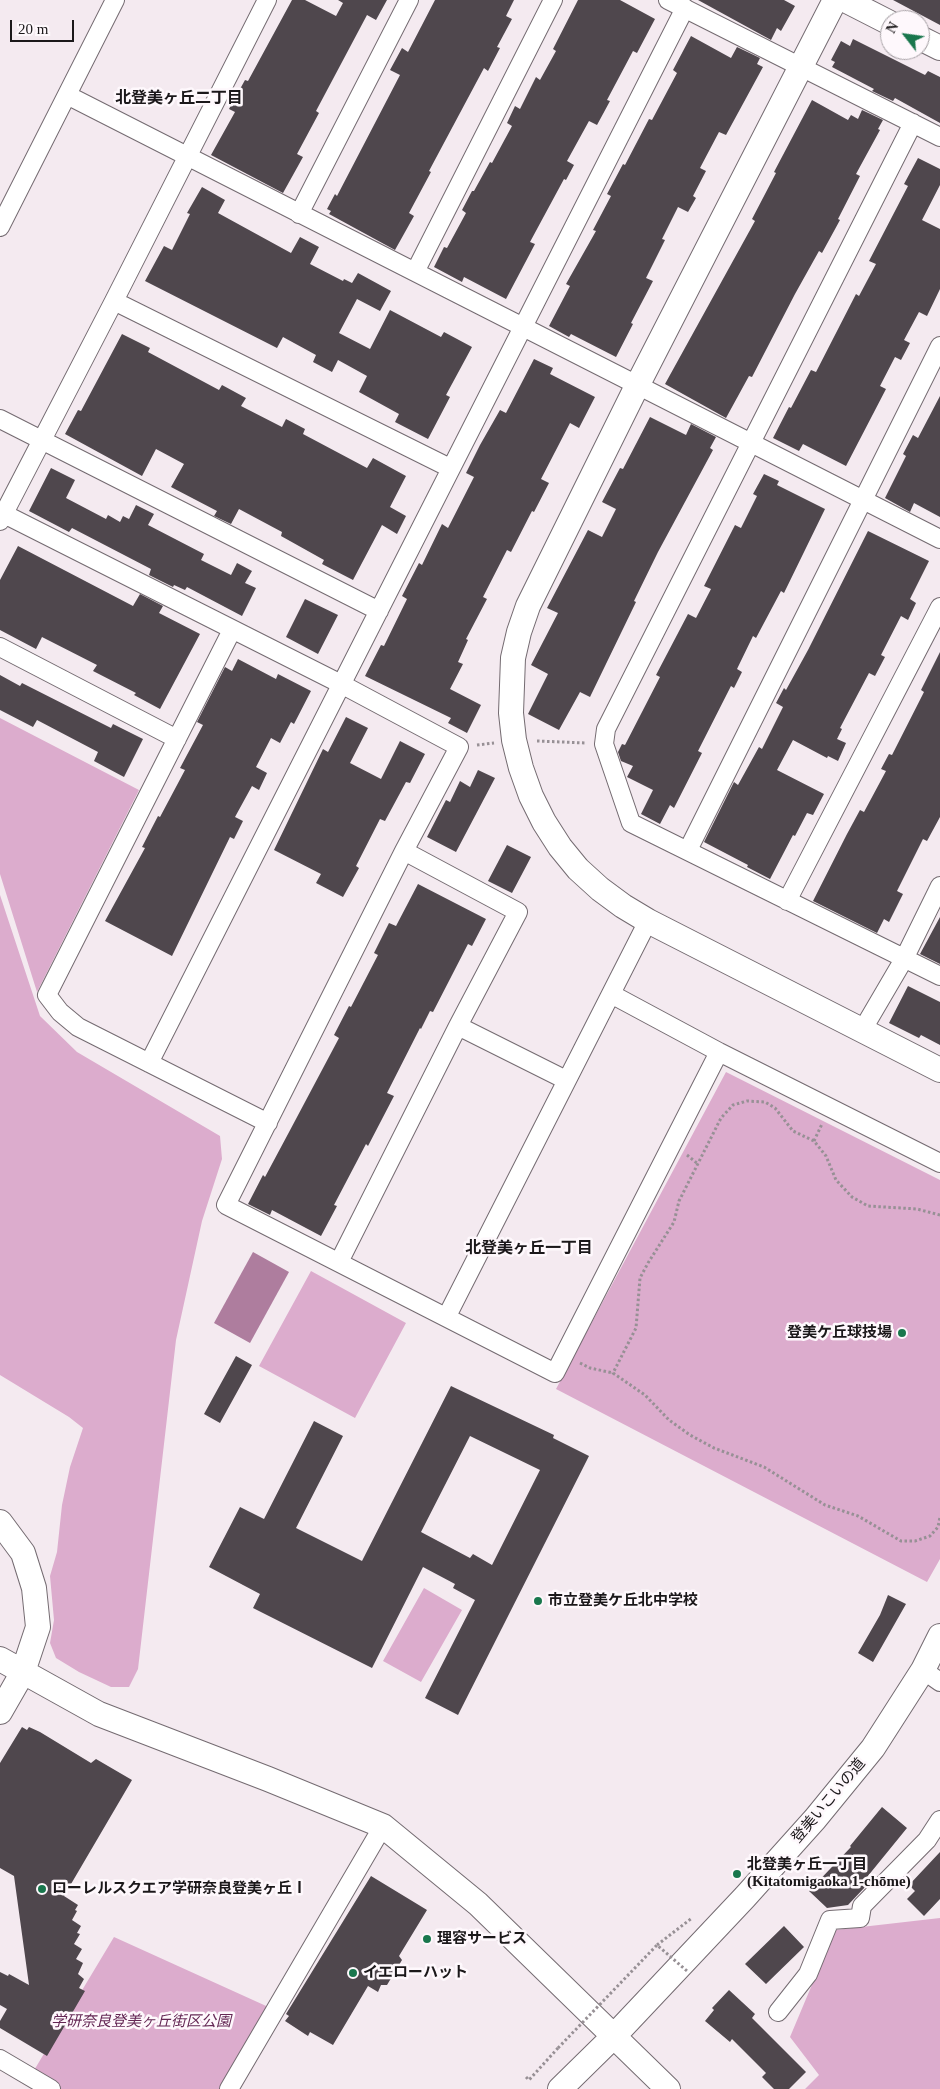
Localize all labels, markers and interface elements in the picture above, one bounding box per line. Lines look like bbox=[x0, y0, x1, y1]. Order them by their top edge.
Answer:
scale bar bbox=[12, 10, 76, 42]
north arrow bbox=[880, 10, 930, 60]
text: N bbox=[883, 20, 901, 36]
text: 20 m bbox=[18, 21, 48, 37]
district label: 北登美ヶ丘二丁目 bbox=[115, 89, 243, 109]
district label: 北登美ヶ丘一丁目 bbox=[465, 1239, 593, 1259]
place label: 登美ケ丘球技場 bbox=[787, 1324, 892, 1342]
marker: 登美ケ丘球技場 bbox=[896, 1327, 908, 1339]
place label: 市立登美ケ丘北中学校 bbox=[548, 1592, 698, 1610]
marker: 市立登美ケ丘北中学校 bbox=[532, 1595, 544, 1607]
street label: 登美いこいの道 bbox=[788, 1755, 870, 1847]
place label: 北登美ヶ丘一丁目 (Kitatomigaoka 1-chōme) bbox=[747, 1856, 911, 1891]
marker: 北登美ヶ丘一丁目 (Kitatomigaoka 1-chōme) bbox=[731, 1868, 743, 1880]
place label: ローレルスクエア学研奈良登美ヶ丘Ⅰ bbox=[52, 1880, 307, 1898]
marker: ローレルスクエア学研奈良登美ヶ丘Ⅰ bbox=[36, 1883, 48, 1895]
place label: 理容サービス bbox=[437, 1930, 527, 1948]
marker: 理容サービス bbox=[421, 1933, 433, 1945]
place label: イエローハット bbox=[363, 1964, 468, 1982]
marker: イエローハット bbox=[347, 1967, 359, 1979]
park label: 学研奈良登美ヶ丘街区公園 bbox=[51, 2013, 231, 2031]

